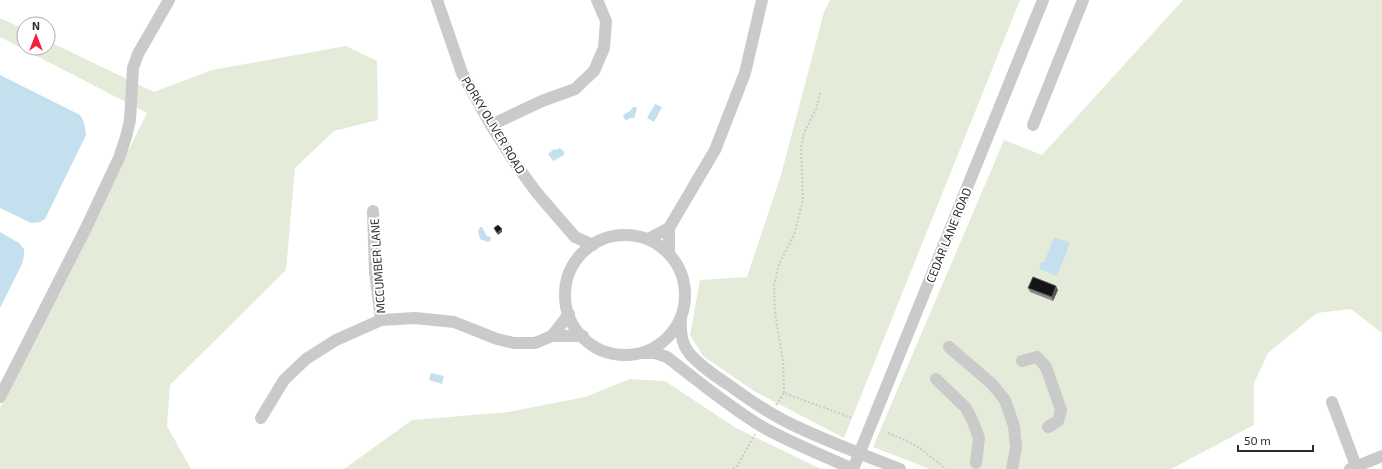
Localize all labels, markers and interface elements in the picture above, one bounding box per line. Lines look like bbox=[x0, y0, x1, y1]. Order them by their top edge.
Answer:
north arrow bbox=[16, 16, 56, 56]
text: N bbox=[32, 19, 40, 32]
street label: PORKY OLIVER ROAD bbox=[459, 74, 529, 176]
street label: CEDAR LANE ROAD bbox=[923, 185, 973, 285]
street label: MCCUMBER LANE bbox=[367, 218, 387, 314]
scale bar bbox=[1238, 427, 1313, 453]
text: 50 m bbox=[1244, 433, 1271, 447]

